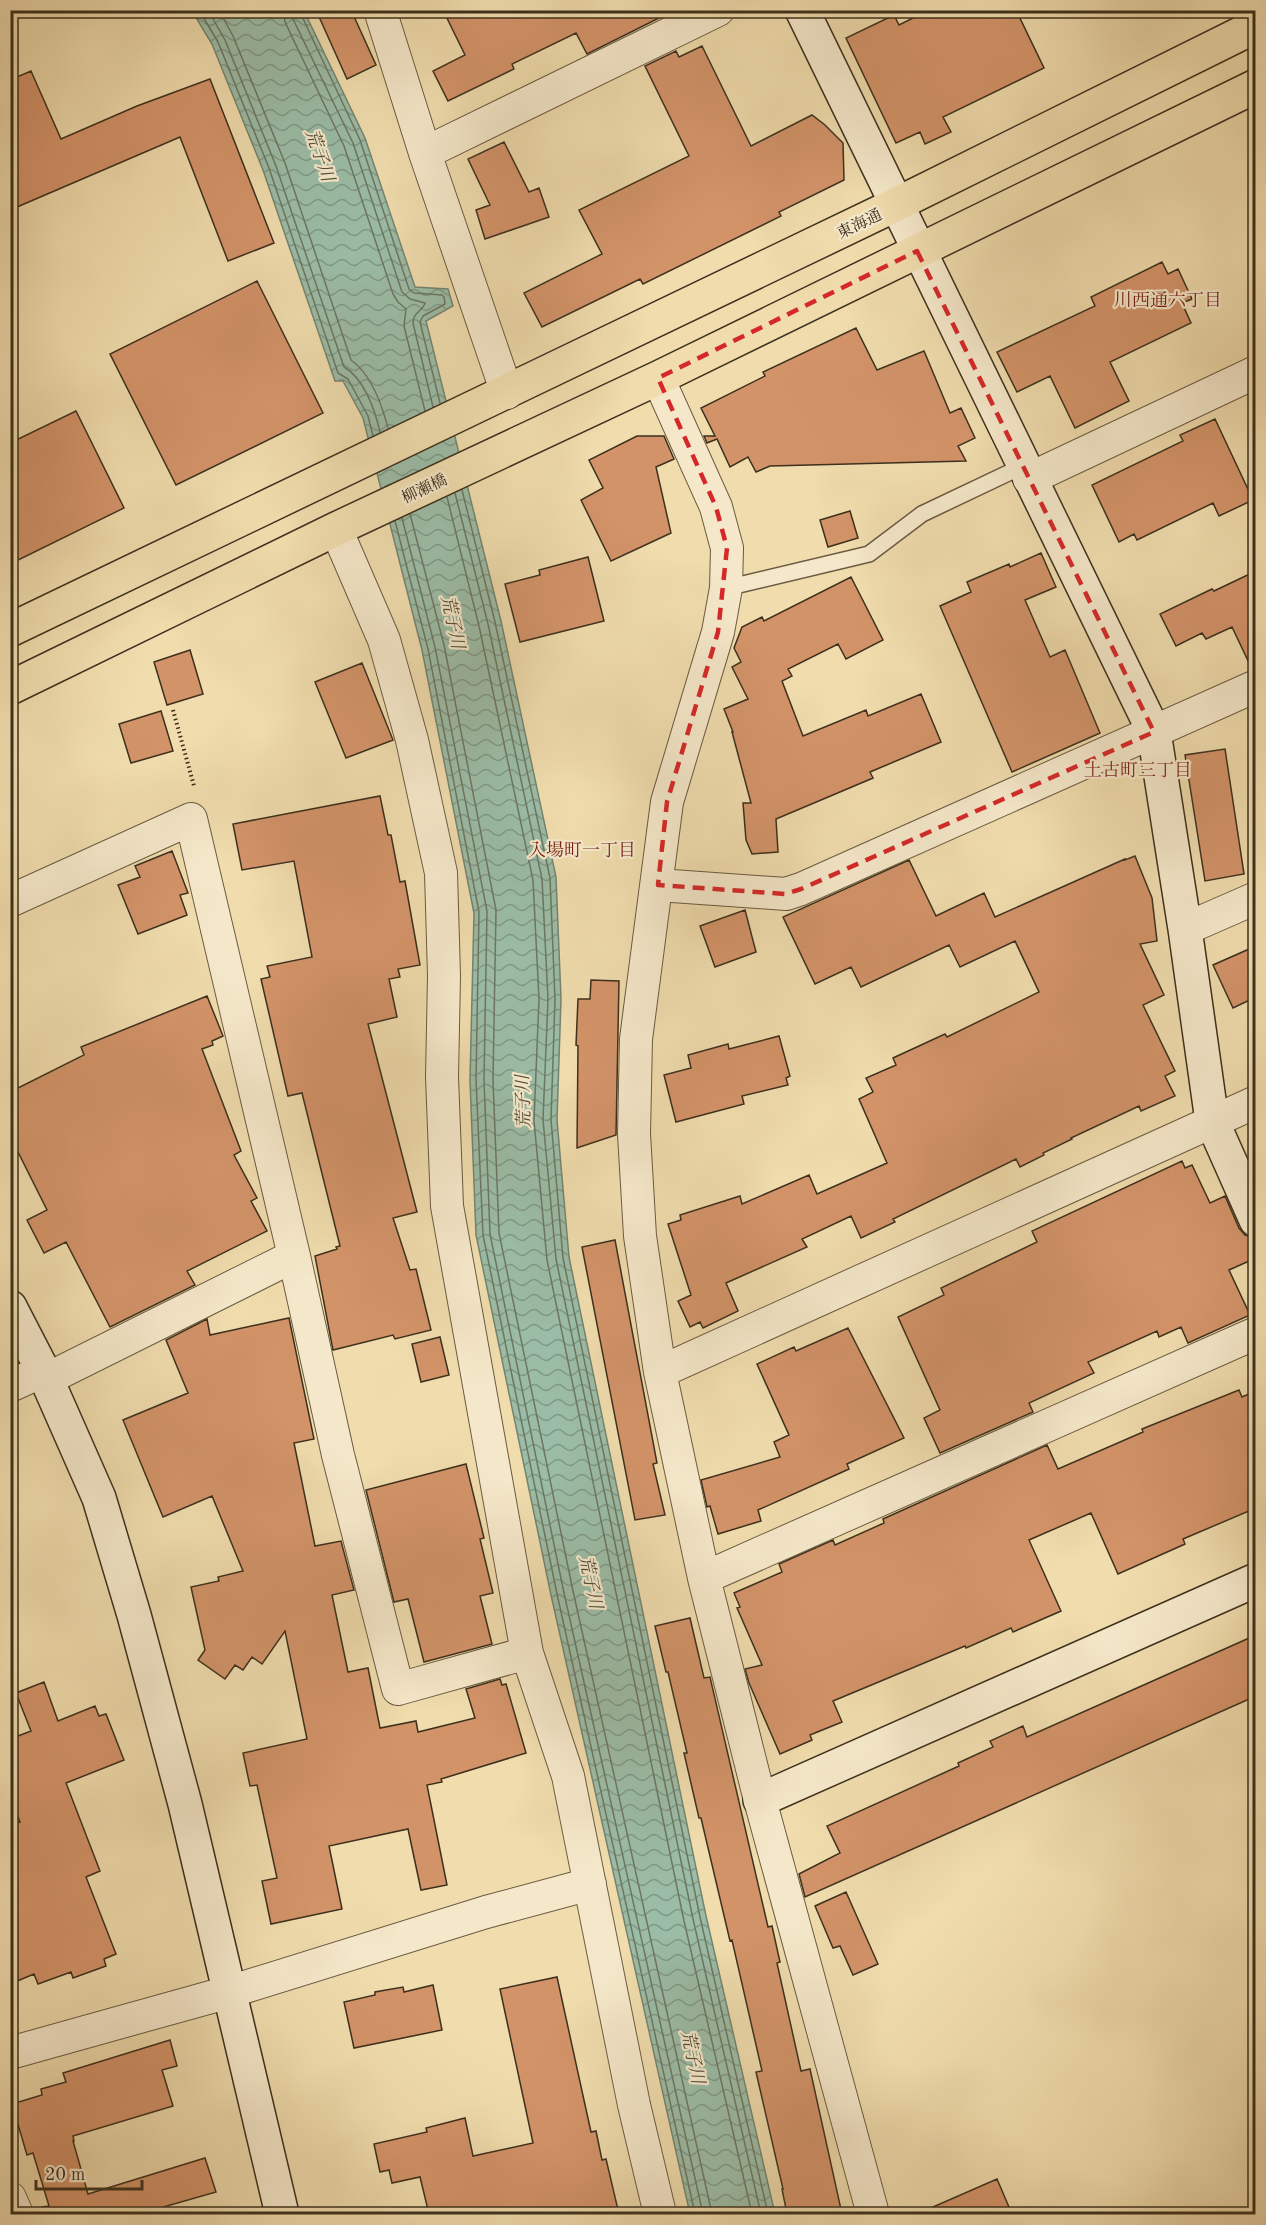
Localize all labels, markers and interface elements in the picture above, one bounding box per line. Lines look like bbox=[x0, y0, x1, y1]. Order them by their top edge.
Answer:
water label: 荒子川 bbox=[302, 126, 339, 186]
street label: 東海通 bbox=[834, 205, 885, 243]
district label: 川西通六丁目 bbox=[1114, 291, 1222, 310]
street label: 柳瀬橋 bbox=[399, 471, 450, 507]
water label: 荒子川 bbox=[438, 594, 469, 652]
district label: 土古町三丁目 bbox=[1084, 760, 1192, 780]
district label: 入場町一丁目 bbox=[528, 841, 636, 860]
water label: 荒子川 bbox=[512, 1073, 534, 1129]
water label: 荒子川 bbox=[576, 1554, 607, 1612]
water label: 荒子川 bbox=[678, 2029, 709, 2087]
scale bar bbox=[36, 2153, 142, 2191]
text: 20 m bbox=[45, 2166, 85, 2184]

